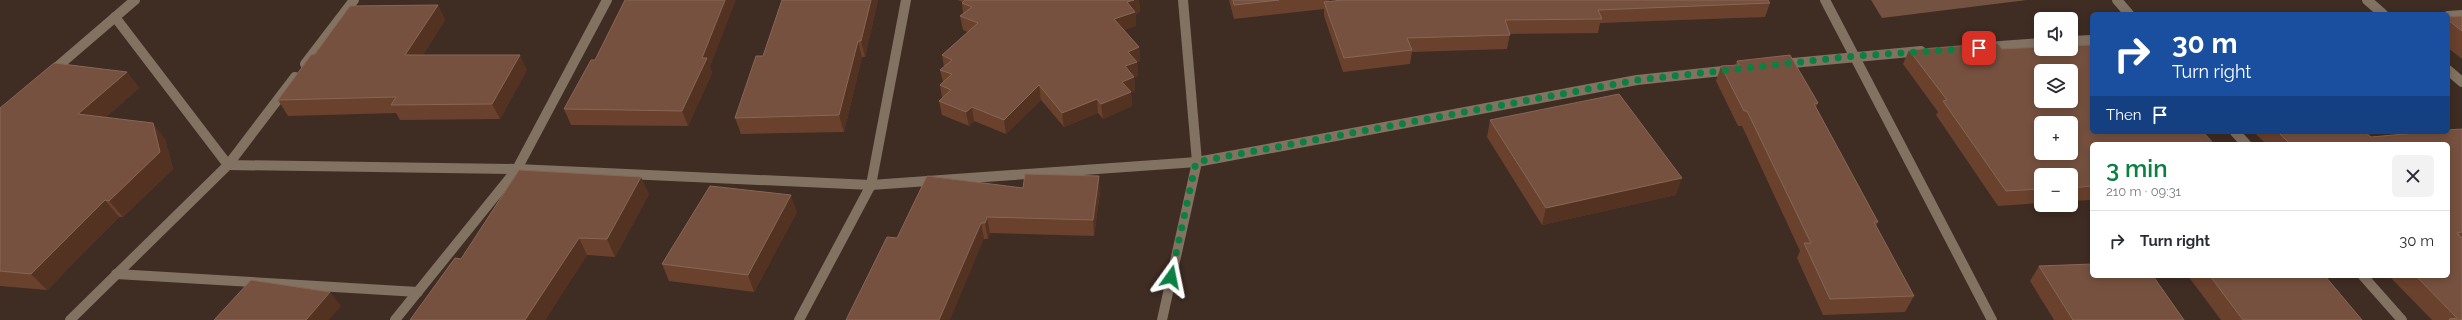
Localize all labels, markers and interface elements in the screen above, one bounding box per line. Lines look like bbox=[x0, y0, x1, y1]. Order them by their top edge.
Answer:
map controls bbox=[2034, 12, 2078, 212]
button: sound bbox=[2034, 12, 2078, 56]
text: 30 m bbox=[2172, 27, 2238, 60]
icon: right bbox=[2106, 28, 2158, 80]
pin bbox=[1962, 31, 1996, 65]
icon: arrive bbox=[1968, 37, 1990, 59]
text: Turn right bbox=[2172, 61, 2251, 82]
button: layers bbox=[2034, 64, 2078, 108]
icon: arrive bbox=[2149, 104, 2171, 126]
text: Then bbox=[2106, 106, 2141, 124]
button: + bbox=[2034, 116, 2078, 160]
text: 3 min bbox=[2106, 154, 2168, 183]
button: close bbox=[2392, 155, 2434, 197]
button: − bbox=[2034, 168, 2078, 212]
text: 210 m · 09:31 bbox=[2106, 184, 2181, 199]
icon: right bbox=[2106, 230, 2128, 252]
text: Turn right bbox=[2140, 232, 2210, 250]
text: 30 m bbox=[2399, 232, 2434, 250]
position arrow bbox=[1150, 256, 1192, 298]

